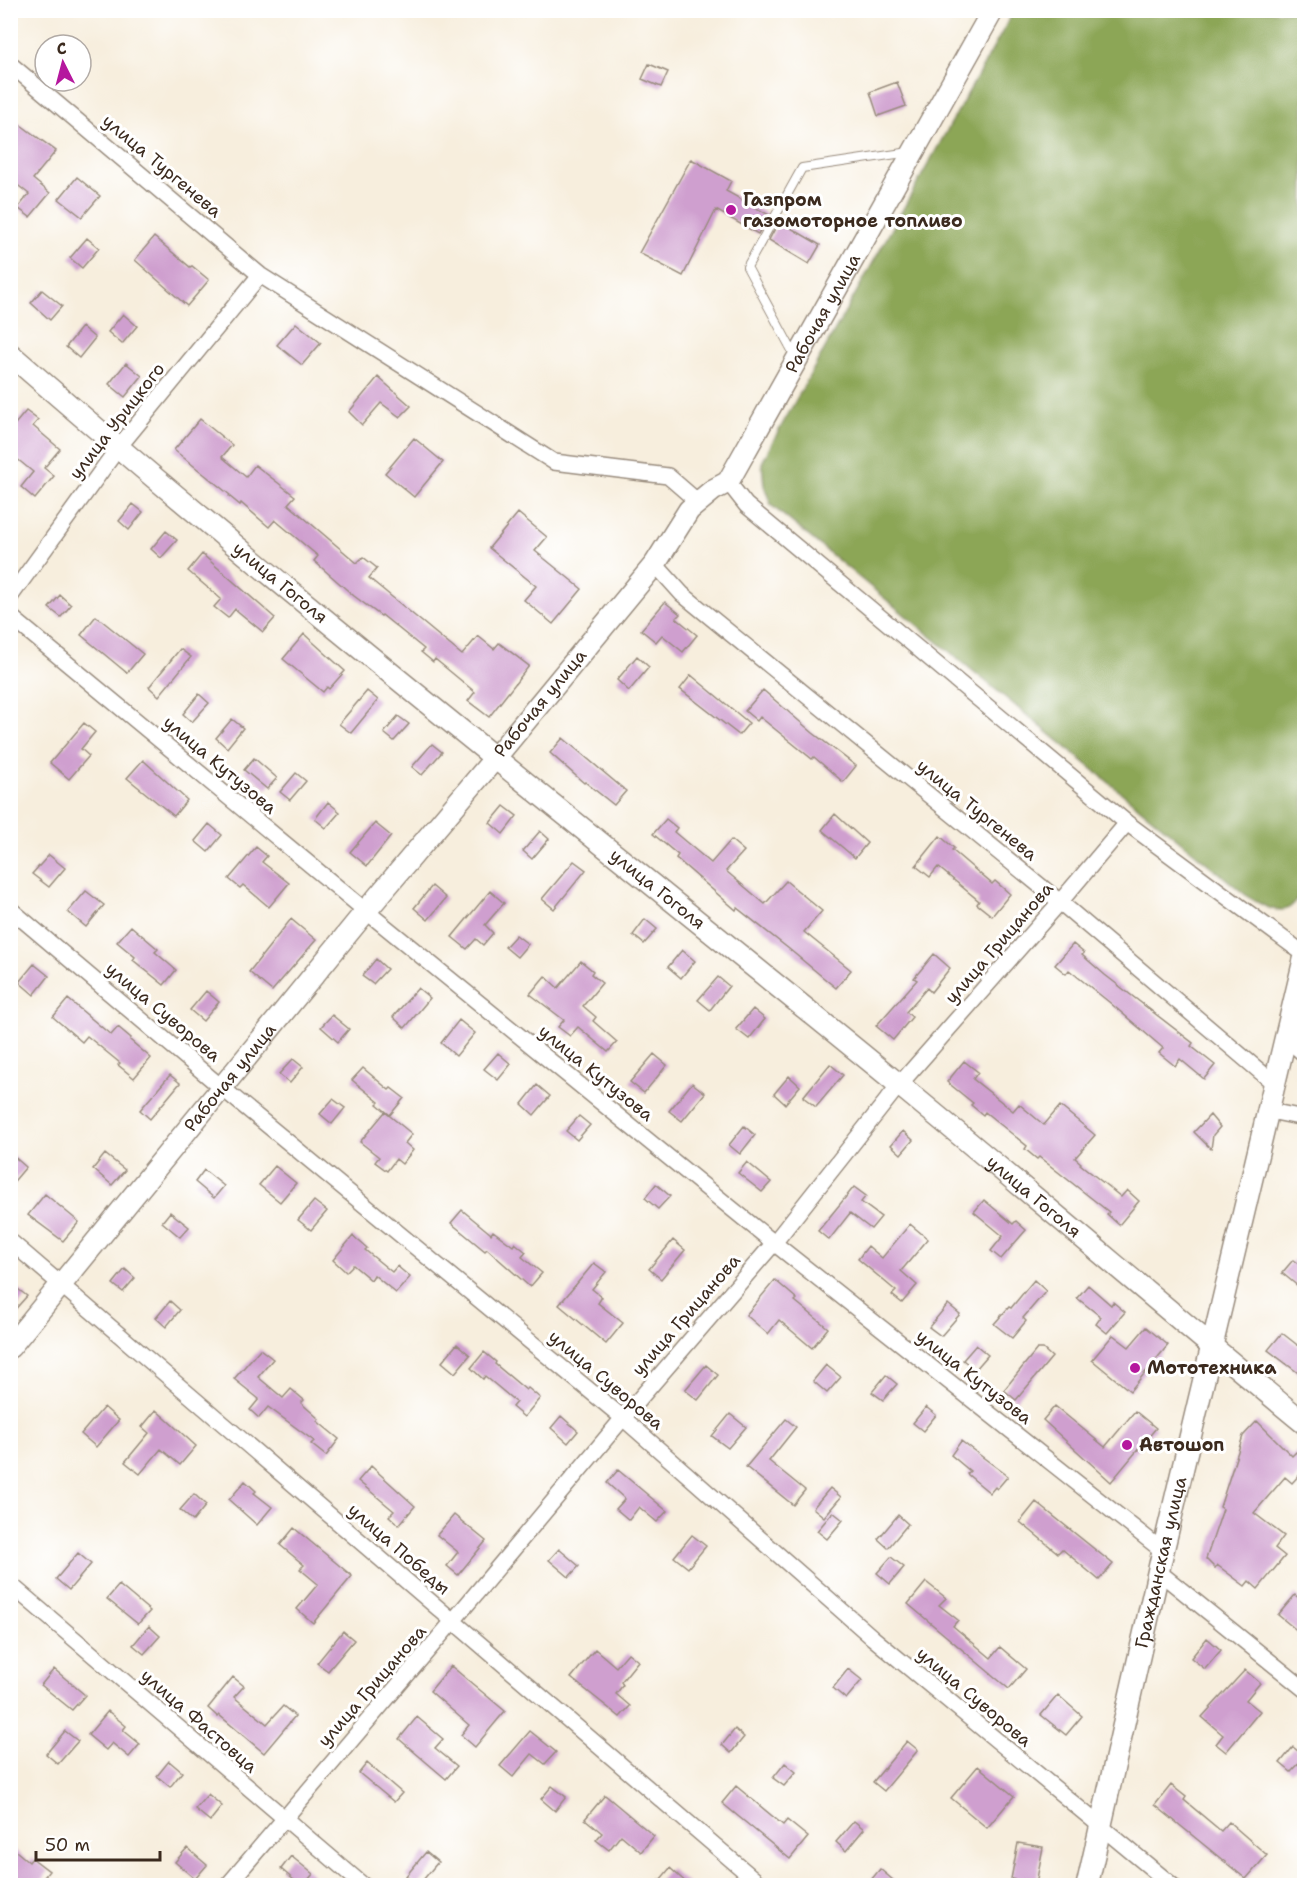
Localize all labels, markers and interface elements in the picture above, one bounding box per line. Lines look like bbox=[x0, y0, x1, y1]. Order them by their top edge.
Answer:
north arrow bbox=[33, 33, 93, 93]
text: С bbox=[55, 38, 68, 60]
street label: улица Тургенева bbox=[97, 109, 227, 223]
place label: Газпром газомоторное топливо bbox=[743, 188, 963, 233]
marker: Газпром газомоторное топливо bbox=[724, 203, 738, 217]
street label: Рабочая улица bbox=[780, 249, 866, 377]
street label: улица Урицкого bbox=[64, 358, 170, 484]
street label: улица Гоголя bbox=[228, 536, 333, 629]
street label: Рабочая улица bbox=[488, 644, 592, 762]
street label: улица Кутузова bbox=[158, 710, 282, 820]
street label: улица Тургенева bbox=[912, 754, 1042, 866]
street label: улица Гоголя bbox=[605, 843, 710, 935]
street label: улица Грицанова bbox=[939, 877, 1059, 1009]
street label: улица Суворова bbox=[100, 957, 226, 1067]
street label: Рабочая улица bbox=[179, 1018, 282, 1137]
street label: улица Кутузова bbox=[534, 1019, 658, 1127]
street label: улица Гоголя bbox=[982, 1150, 1086, 1243]
street label: улица Грицанова bbox=[626, 1249, 746, 1381]
street label: улица Кутузова bbox=[911, 1324, 1037, 1430]
street label: улица Суворова bbox=[543, 1325, 669, 1435]
place label: Мототехника bbox=[1147, 1356, 1277, 1380]
marker: Мототехника bbox=[1128, 1361, 1142, 1375]
place label: Автошоп bbox=[1139, 1433, 1225, 1457]
marker: Автошоп bbox=[1120, 1438, 1134, 1452]
street label: Гражданская улица bbox=[1129, 1474, 1192, 1650]
street label: улица Победы bbox=[343, 1498, 455, 1600]
street label: улица Грицанова bbox=[312, 1620, 432, 1752]
street label: улица Суворова bbox=[911, 1642, 1037, 1752]
street label: улица Фастовца bbox=[136, 1664, 262, 1778]
scale bar bbox=[36, 1824, 160, 1862]
text: 50 m bbox=[45, 1833, 90, 1857]

